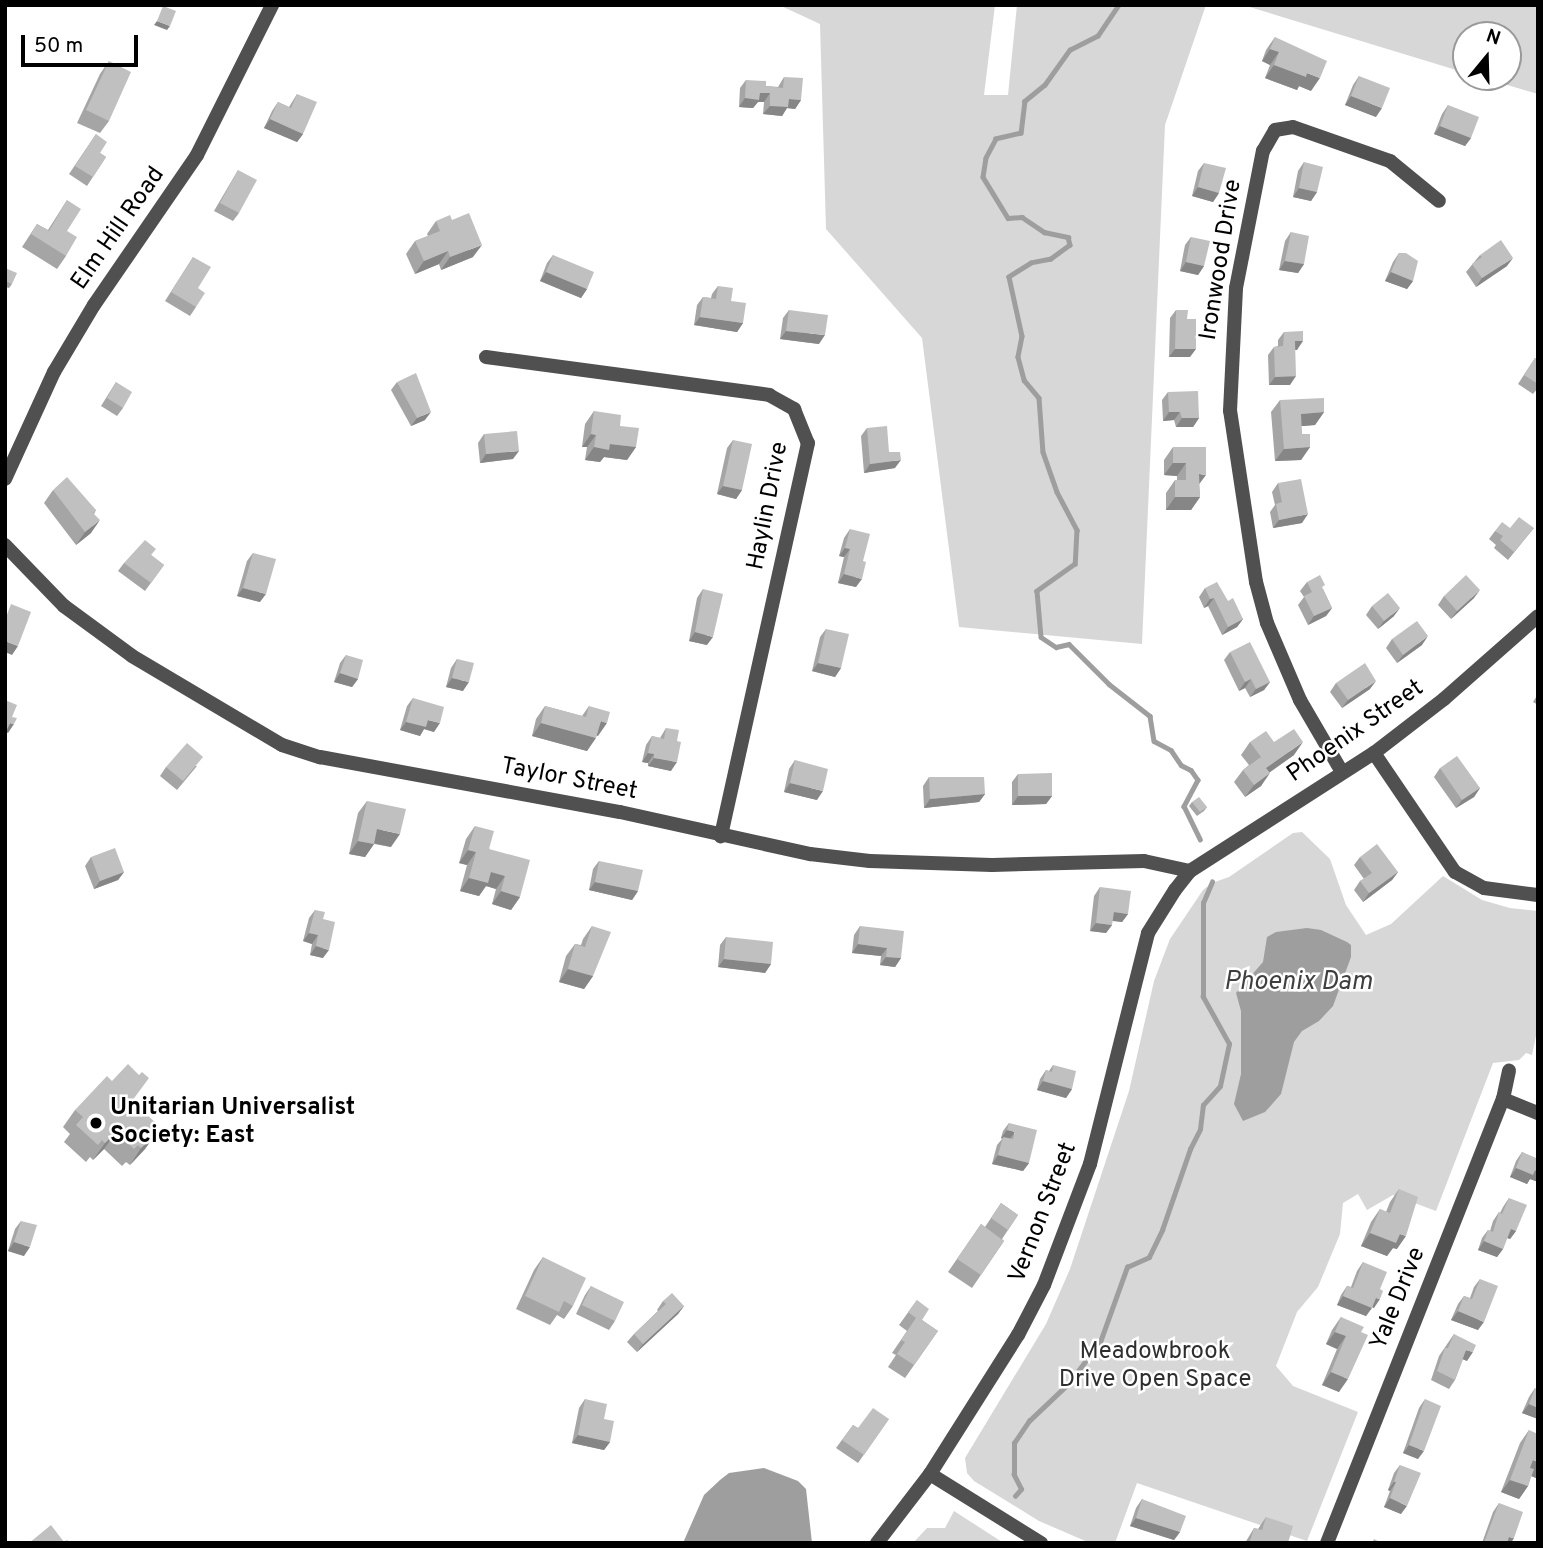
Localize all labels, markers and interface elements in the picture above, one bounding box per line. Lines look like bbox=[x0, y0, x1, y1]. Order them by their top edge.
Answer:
scale bar bbox=[24, 21, 142, 65]
north arrow bbox=[1452, 21, 1522, 91]
text: N bbox=[1483, 24, 1504, 52]
text: 50 m bbox=[34, 33, 83, 60]
street label: Elm Hill Road bbox=[66, 162, 172, 296]
street label: Ironwood Drive bbox=[1195, 177, 1249, 343]
street label: Haylin Drive bbox=[742, 440, 796, 572]
street label: Phoenix Street bbox=[1282, 674, 1430, 790]
street label: Taylor Street bbox=[498, 753, 640, 807]
water label: Phoenix Dam bbox=[1224, 967, 1372, 999]
place label: Unitarian Universalist Society: East bbox=[110, 1095, 355, 1151]
marker: Unitarian Universalist Society: East bbox=[88, 1115, 104, 1131]
street label: Vernon Street bbox=[1004, 1139, 1084, 1287]
street label: Yale Drive bbox=[1365, 1244, 1433, 1354]
park label: Meadowbrook Drive Open Space bbox=[1059, 1339, 1251, 1395]

